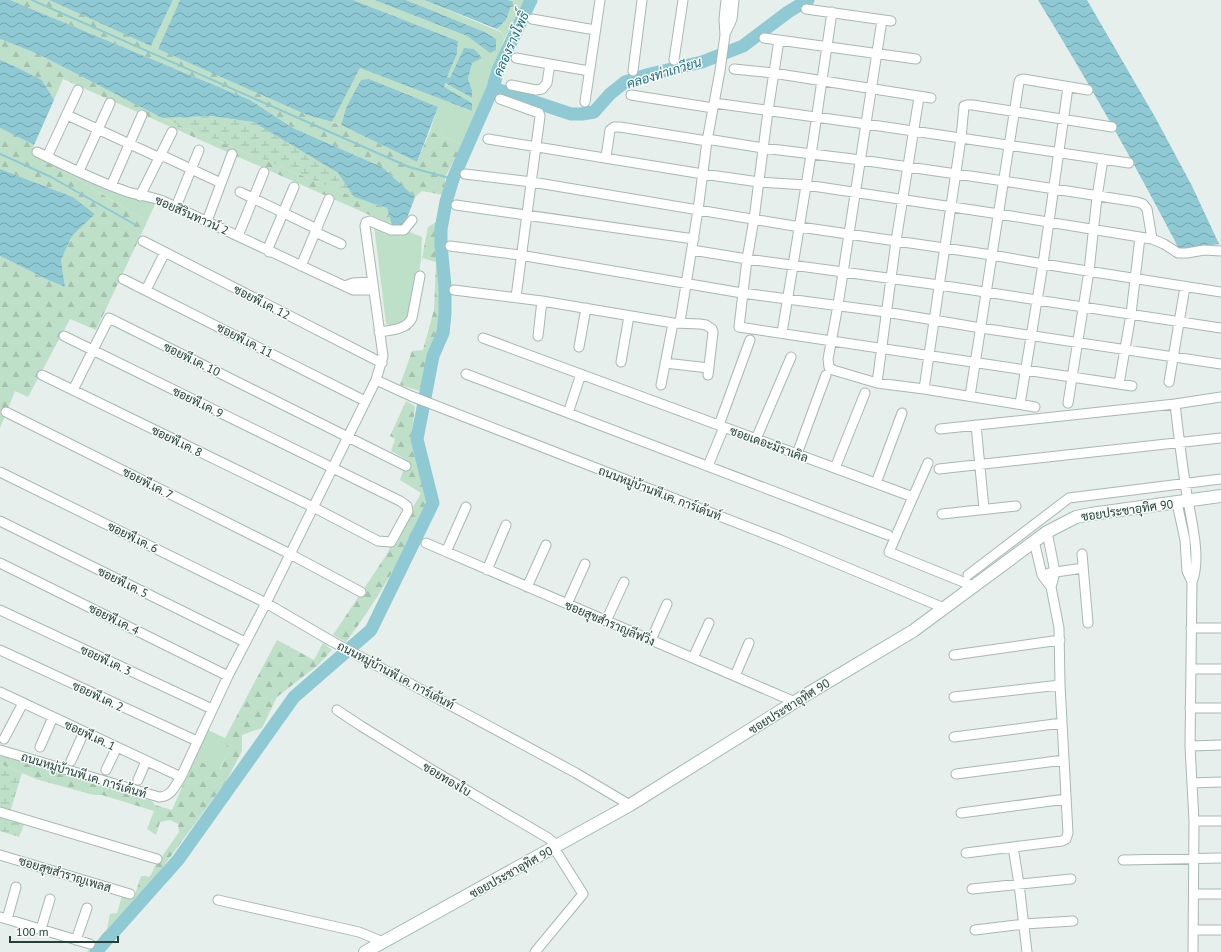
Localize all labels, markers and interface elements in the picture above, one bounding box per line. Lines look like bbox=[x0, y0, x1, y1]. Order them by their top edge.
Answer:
water label: คลองรางโพธิ์ bbox=[485, 5, 534, 79]
water label: คลองท่าเกวียน bbox=[624, 52, 704, 92]
street label: ซอยสิรินทาวน์ 2 bbox=[153, 192, 231, 238]
street label: ซอยพี.เค. 12 bbox=[231, 281, 293, 323]
street label: ซอยพี.เค. 11 bbox=[214, 319, 276, 361]
street label: ซอยพี.เค. 10 bbox=[161, 339, 223, 379]
street label: ซอยพี.เค. 9 bbox=[170, 383, 226, 421]
street label: ซอยพี.เค. 8 bbox=[149, 422, 205, 460]
street label: ซอยเดอะมิราเคิล bbox=[728, 423, 810, 465]
street label: ถนนหมู่บ้านพี.เค. การ์เด้นท์ bbox=[596, 463, 724, 524]
street label: ซอยพี.เค. 7 bbox=[120, 464, 176, 502]
street label: ซอยประชาอุทิศ 90 bbox=[1080, 496, 1175, 526]
street label: ซอยพี.เค. 6 bbox=[105, 518, 161, 556]
street label: ซอยพี.เค. 5 bbox=[95, 563, 151, 601]
street label: ซอยสุขสำราญลีฟวิ่ง bbox=[562, 595, 659, 651]
street label: ซอยพี.เค. 4 bbox=[86, 600, 142, 638]
street label: ถนนหมู่บ้านพี.เค. การ์เด้นท์ bbox=[334, 638, 457, 713]
street label: ซอยพี.เค. 3 bbox=[78, 642, 134, 678]
street label: ซอยประชาอุทิศ 90 bbox=[746, 675, 834, 739]
street label: ซอยพี.เค. 2 bbox=[70, 678, 126, 714]
street label: ซอยพี.เค. 1 bbox=[62, 717, 118, 753]
street label: ถนนหมู่บ้านพี.เค. การ์เด้นท์ bbox=[19, 749, 149, 802]
street label: ซอยทองใบ bbox=[420, 759, 474, 799]
street label: ซอยประชาอุทิศ 90 bbox=[467, 843, 557, 903]
street label: ซอยสุขสำราญเพลส bbox=[16, 853, 113, 897]
scale bar bbox=[10, 918, 118, 944]
text: 100 m bbox=[16, 924, 49, 939]

